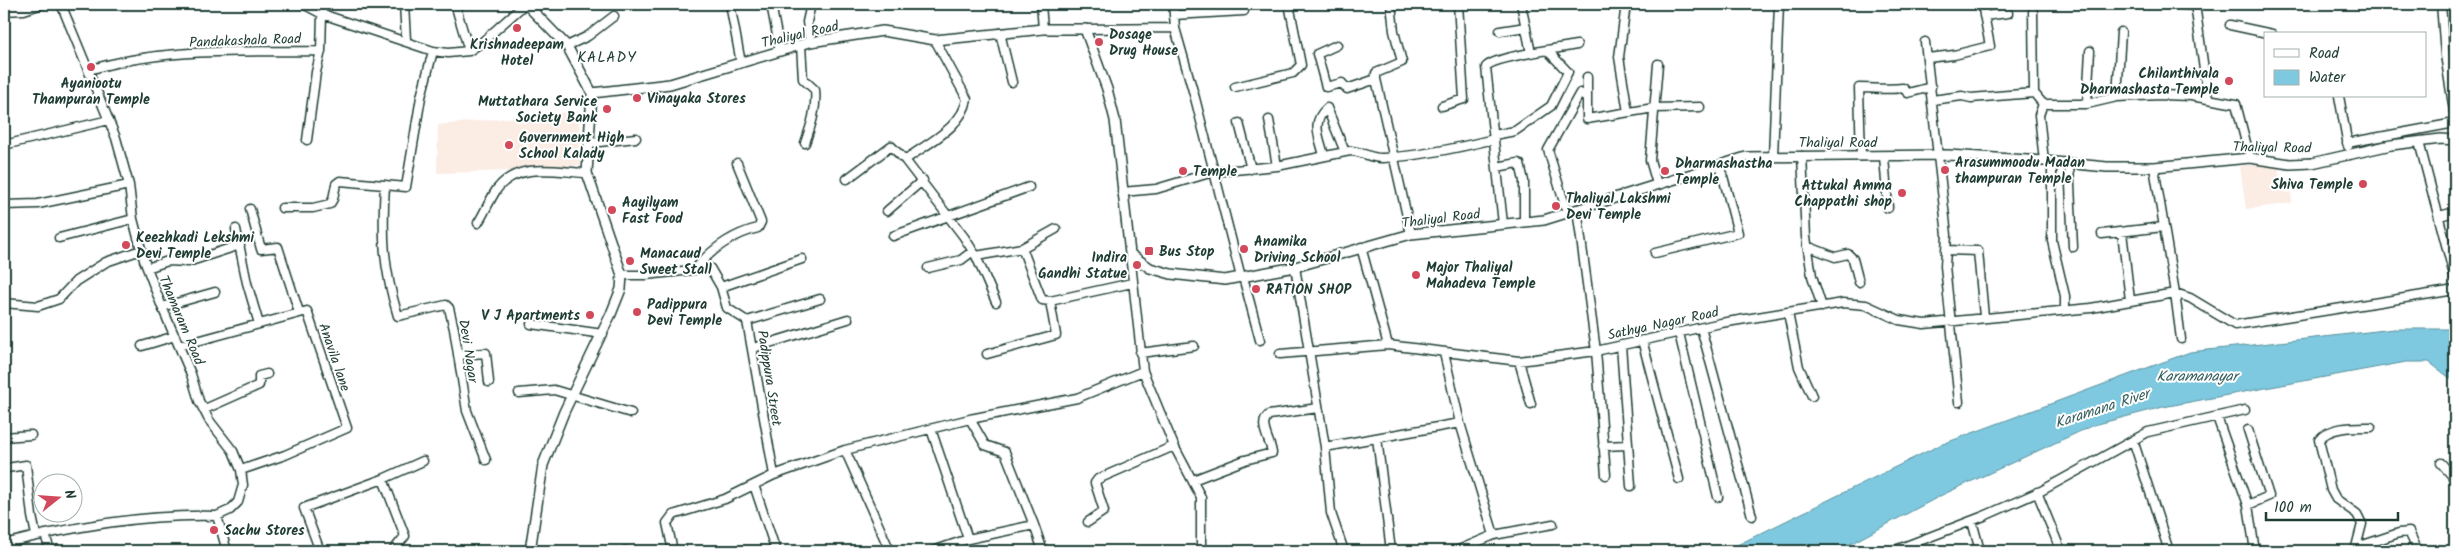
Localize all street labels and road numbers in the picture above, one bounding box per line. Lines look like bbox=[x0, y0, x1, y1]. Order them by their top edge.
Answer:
street label: Thaliyal Road bbox=[759, 15, 842, 55]
street label: Pandakashala Road bbox=[189, 28, 302, 54]
street label: Thaliyal Road bbox=[1799, 132, 1878, 154]
street label: Thaliyal Road bbox=[2233, 136, 2312, 160]
street label: Thaliyal Road bbox=[1401, 203, 1482, 235]
street label: Thamaram Road bbox=[152, 272, 210, 369]
street label: Sathya Nagar Road bbox=[1606, 301, 1722, 347]
street label: Devi Nagar bbox=[452, 318, 484, 386]
street label: Anavila lane bbox=[312, 320, 356, 395]
street label: Padippura Street bbox=[751, 329, 788, 428]

